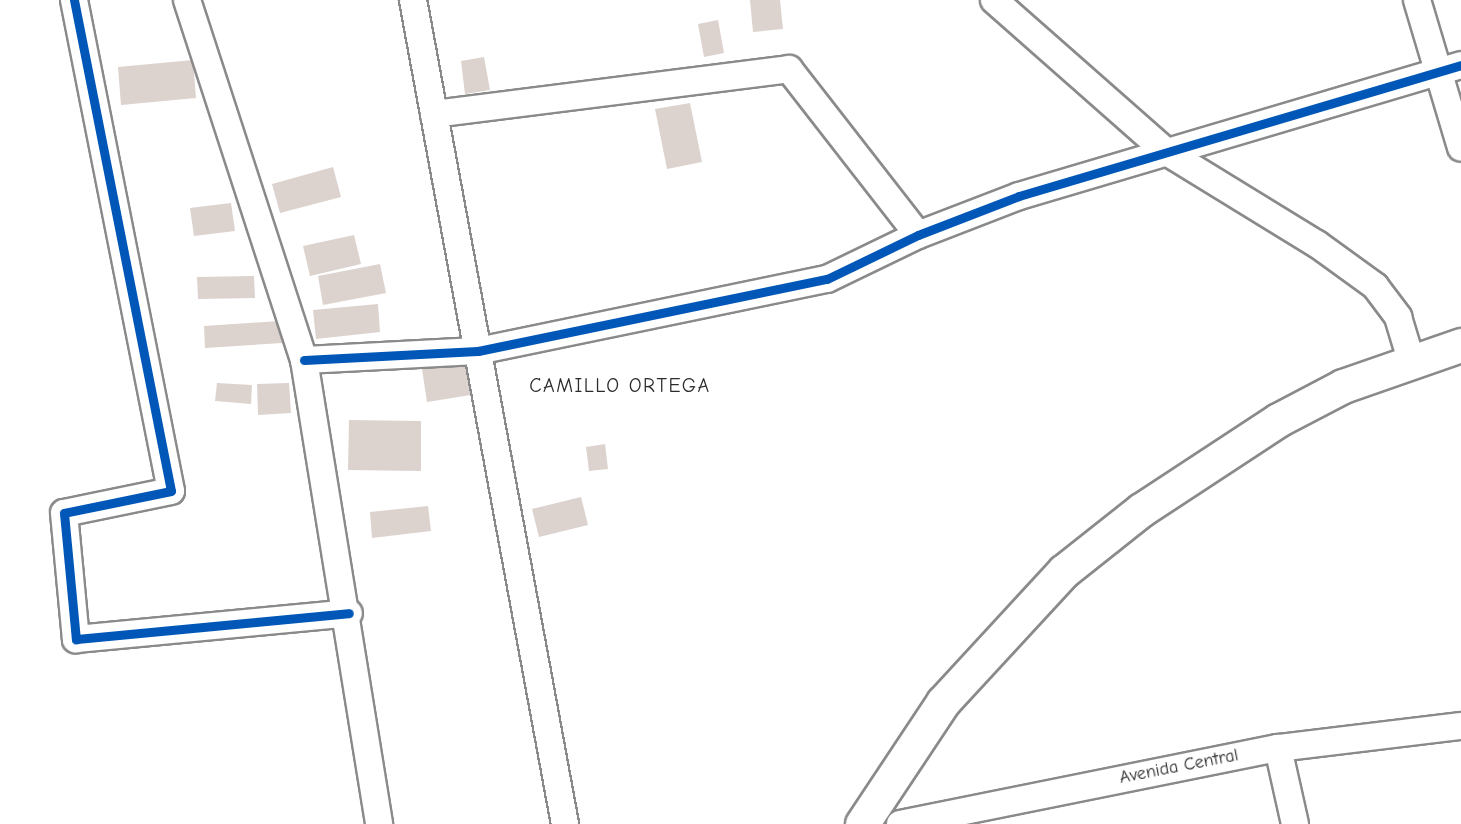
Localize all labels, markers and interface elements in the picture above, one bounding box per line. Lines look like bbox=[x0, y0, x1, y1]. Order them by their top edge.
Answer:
district label: CAMILLO ORTEGA bbox=[529, 373, 711, 397]
street label: Avenida Central bbox=[1118, 745, 1240, 789]

